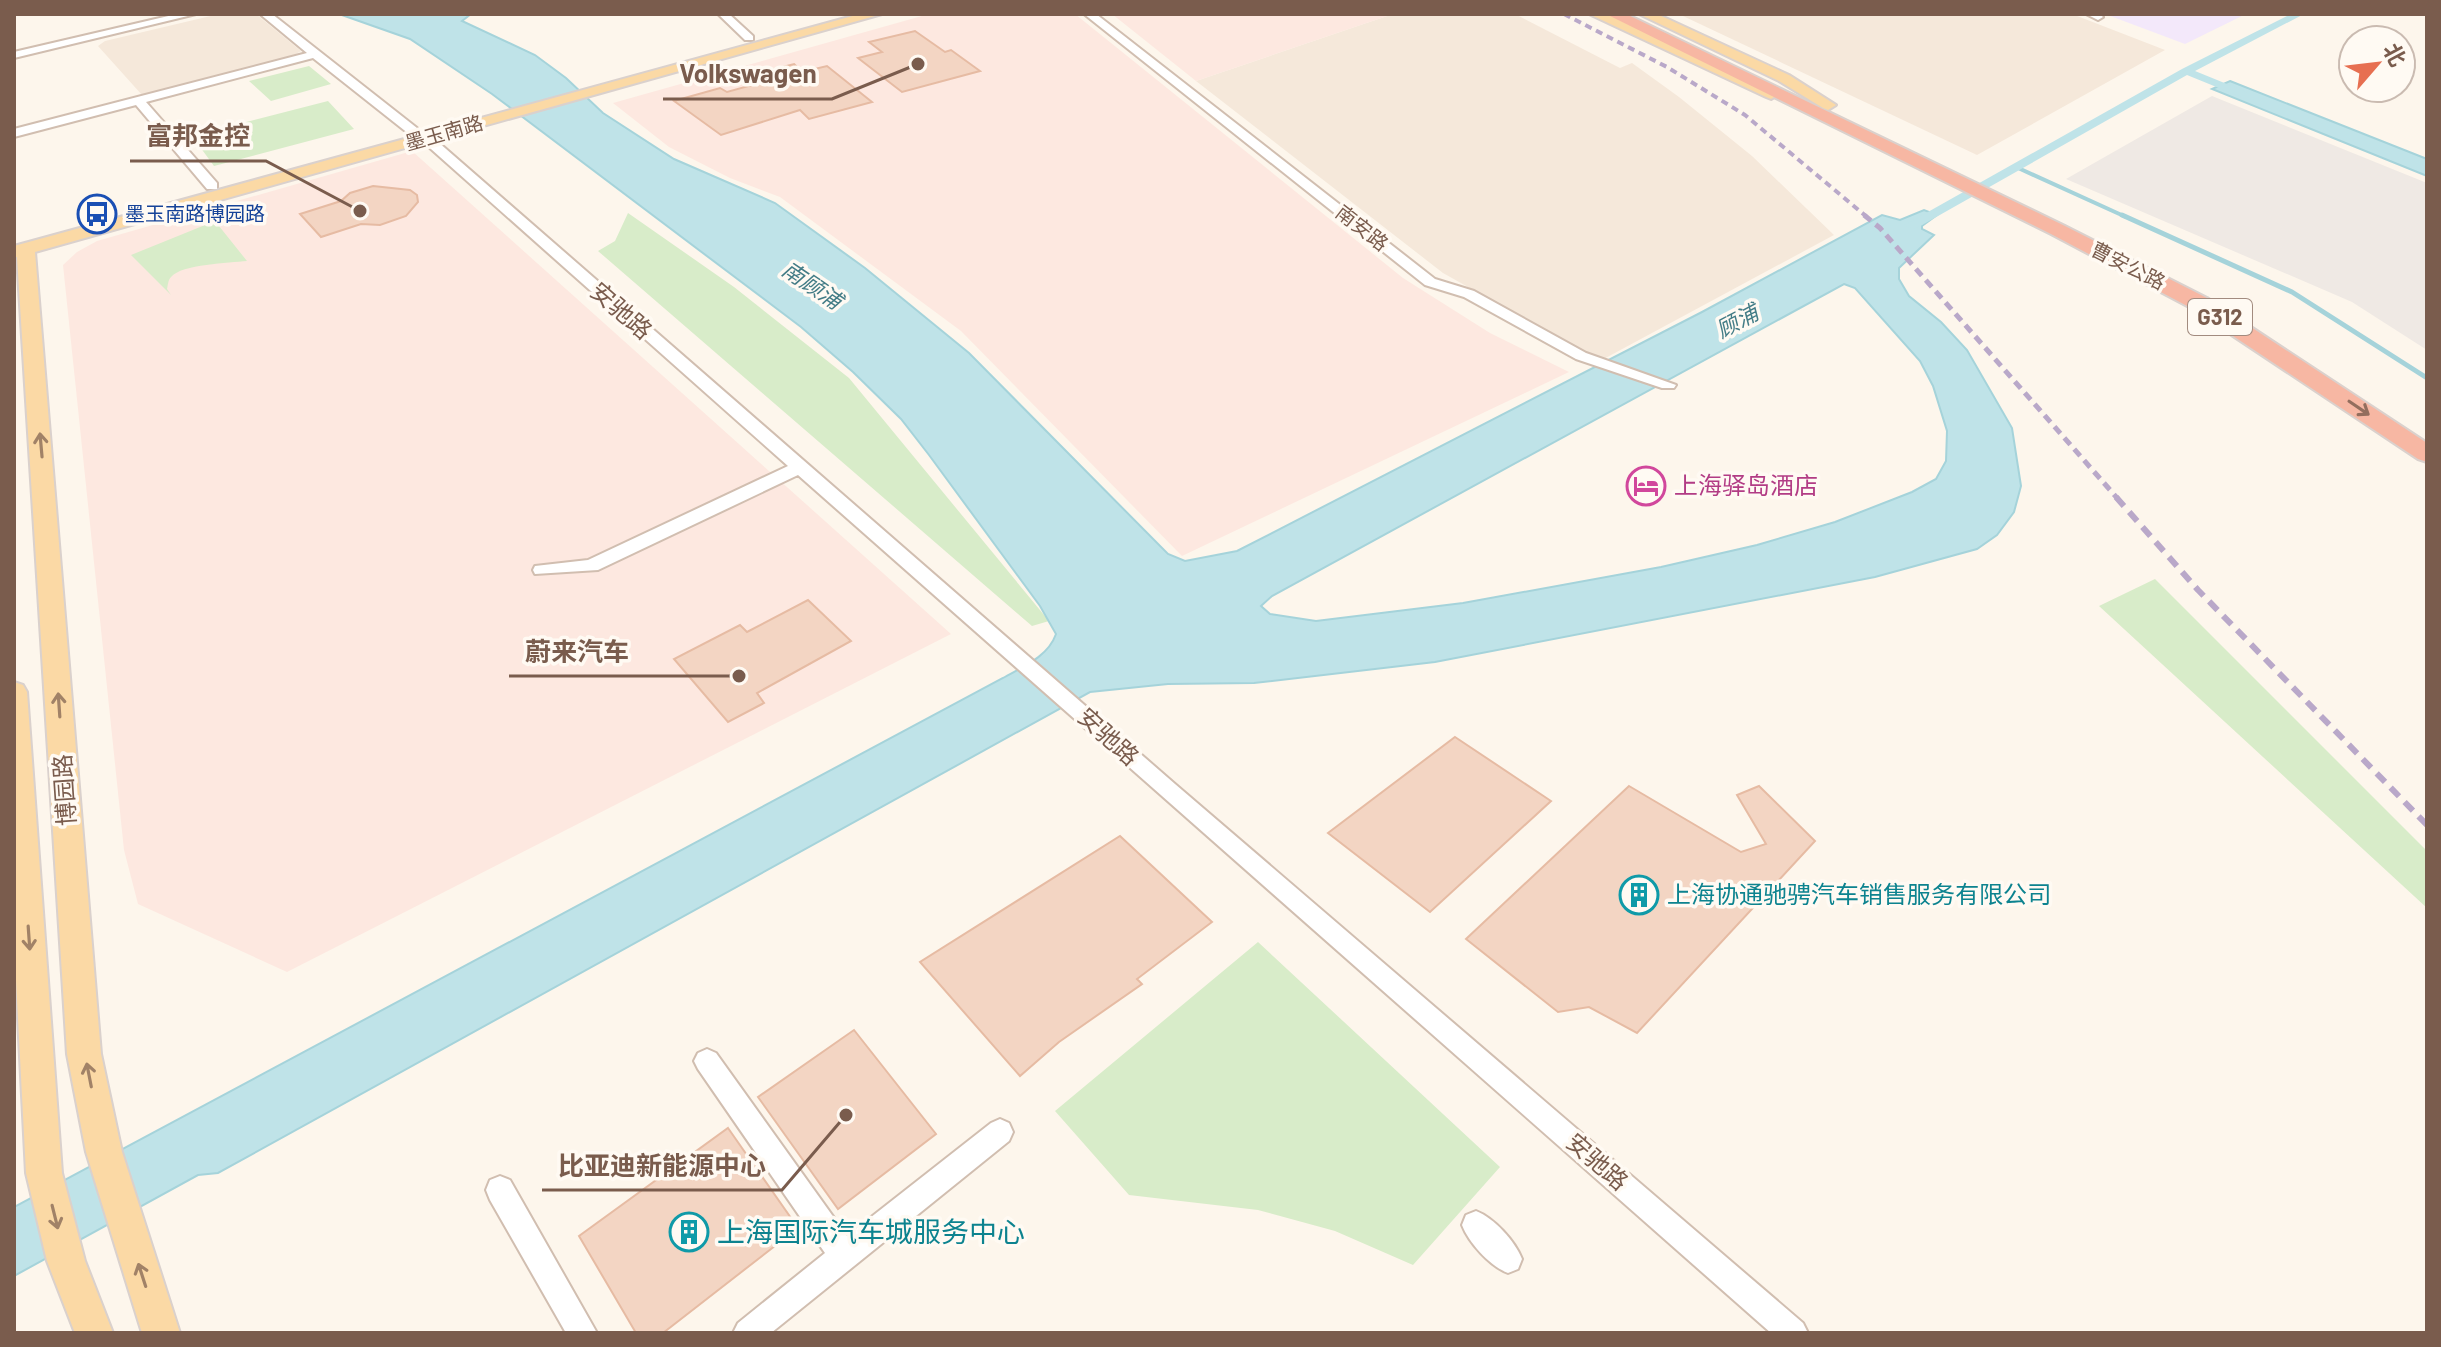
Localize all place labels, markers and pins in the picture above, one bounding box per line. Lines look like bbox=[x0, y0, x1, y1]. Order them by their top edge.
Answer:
callout: Volkswagen bbox=[663, 49, 832, 99]
callout: 富邦金控 bbox=[130, 111, 266, 161]
bus stop icon: 墨玉南路博园路 bbox=[76, 193, 118, 235]
place label: 墨玉南路博园路 bbox=[125, 201, 265, 225]
hotel icon: 上海驿岛酒店 bbox=[1625, 465, 1667, 507]
place label: 上海驿岛酒店 bbox=[1674, 470, 1818, 499]
callout: 蔚来汽车 bbox=[509, 626, 645, 676]
building icon: 上海协通驰骋汽车销售服务有限公司 bbox=[1618, 874, 1660, 916]
place label: 上海协通驰骋汽车销售服务有限公司 bbox=[1667, 879, 2051, 908]
callout: 比亚迪新能源中心 bbox=[542, 1140, 782, 1190]
building icon: 上海国际汽车城服务中心 bbox=[668, 1211, 710, 1253]
place label: 上海国际汽车城服务中心 bbox=[717, 1214, 1025, 1248]

